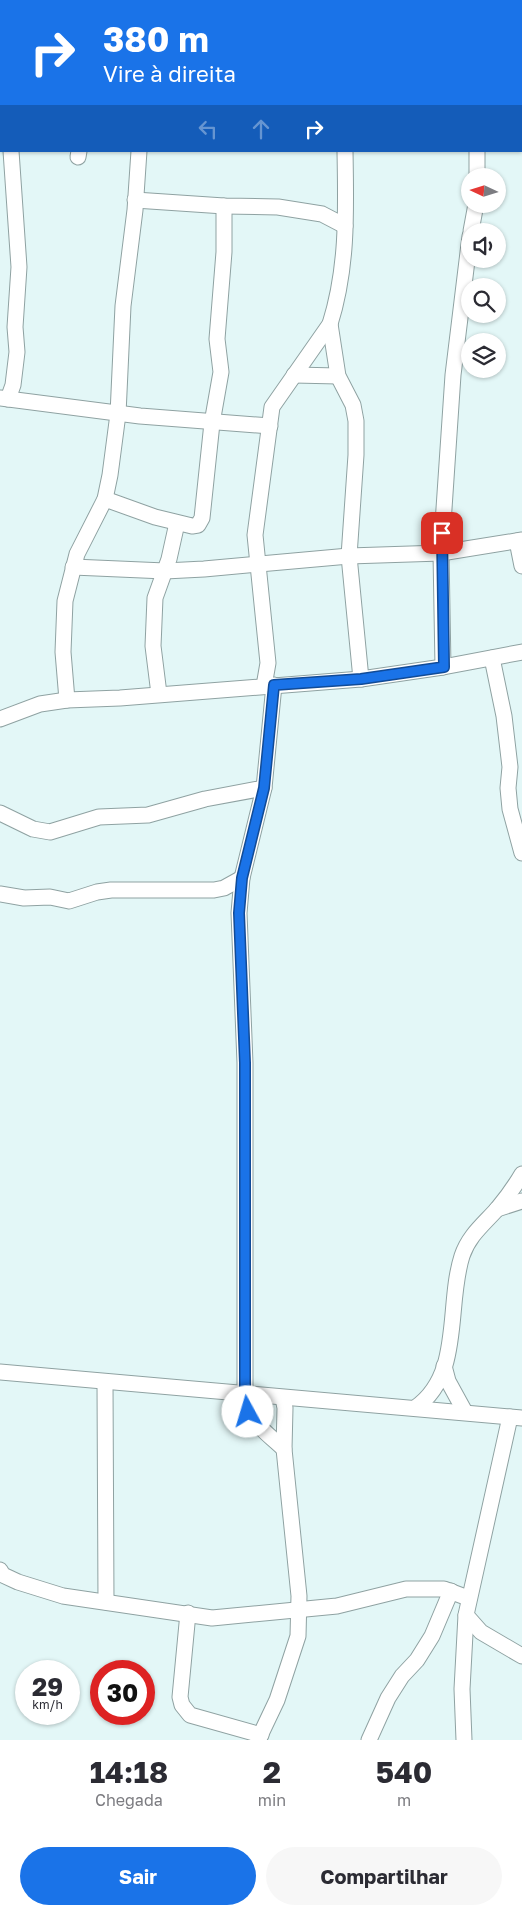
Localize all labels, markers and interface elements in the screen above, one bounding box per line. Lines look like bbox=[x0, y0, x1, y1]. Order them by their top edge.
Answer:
text: 380 m bbox=[103, 18, 209, 60]
icon: right bbox=[20, 20, 85, 85]
text: Vire à direita bbox=[103, 60, 236, 87]
icon: left bbox=[194, 115, 222, 143]
icon: ahead bbox=[247, 115, 275, 143]
icon: right bbox=[300, 115, 328, 143]
north arrow bbox=[461, 168, 506, 212]
map controls bbox=[461, 168, 506, 378]
button: sound bbox=[461, 223, 506, 268]
button: search bbox=[461, 278, 506, 323]
button: layers bbox=[461, 333, 506, 378]
pin bbox=[421, 512, 463, 554]
icon: arrive bbox=[428, 519, 456, 547]
position arrow bbox=[221, 1385, 273, 1437]
speed limit sign: 30 bbox=[90, 1660, 155, 1725]
text: 29 bbox=[32, 1671, 63, 1702]
text: km/h bbox=[32, 1697, 63, 1712]
text: 14:18 bbox=[90, 1754, 168, 1790]
text: 2 bbox=[263, 1754, 281, 1790]
text: 540 bbox=[376, 1754, 432, 1790]
text: Chegada bbox=[95, 1790, 163, 1810]
text: min bbox=[258, 1790, 286, 1810]
text: m bbox=[397, 1790, 411, 1810]
button: Sair bbox=[20, 1847, 256, 1905]
button: Compartilhar bbox=[266, 1847, 502, 1905]

